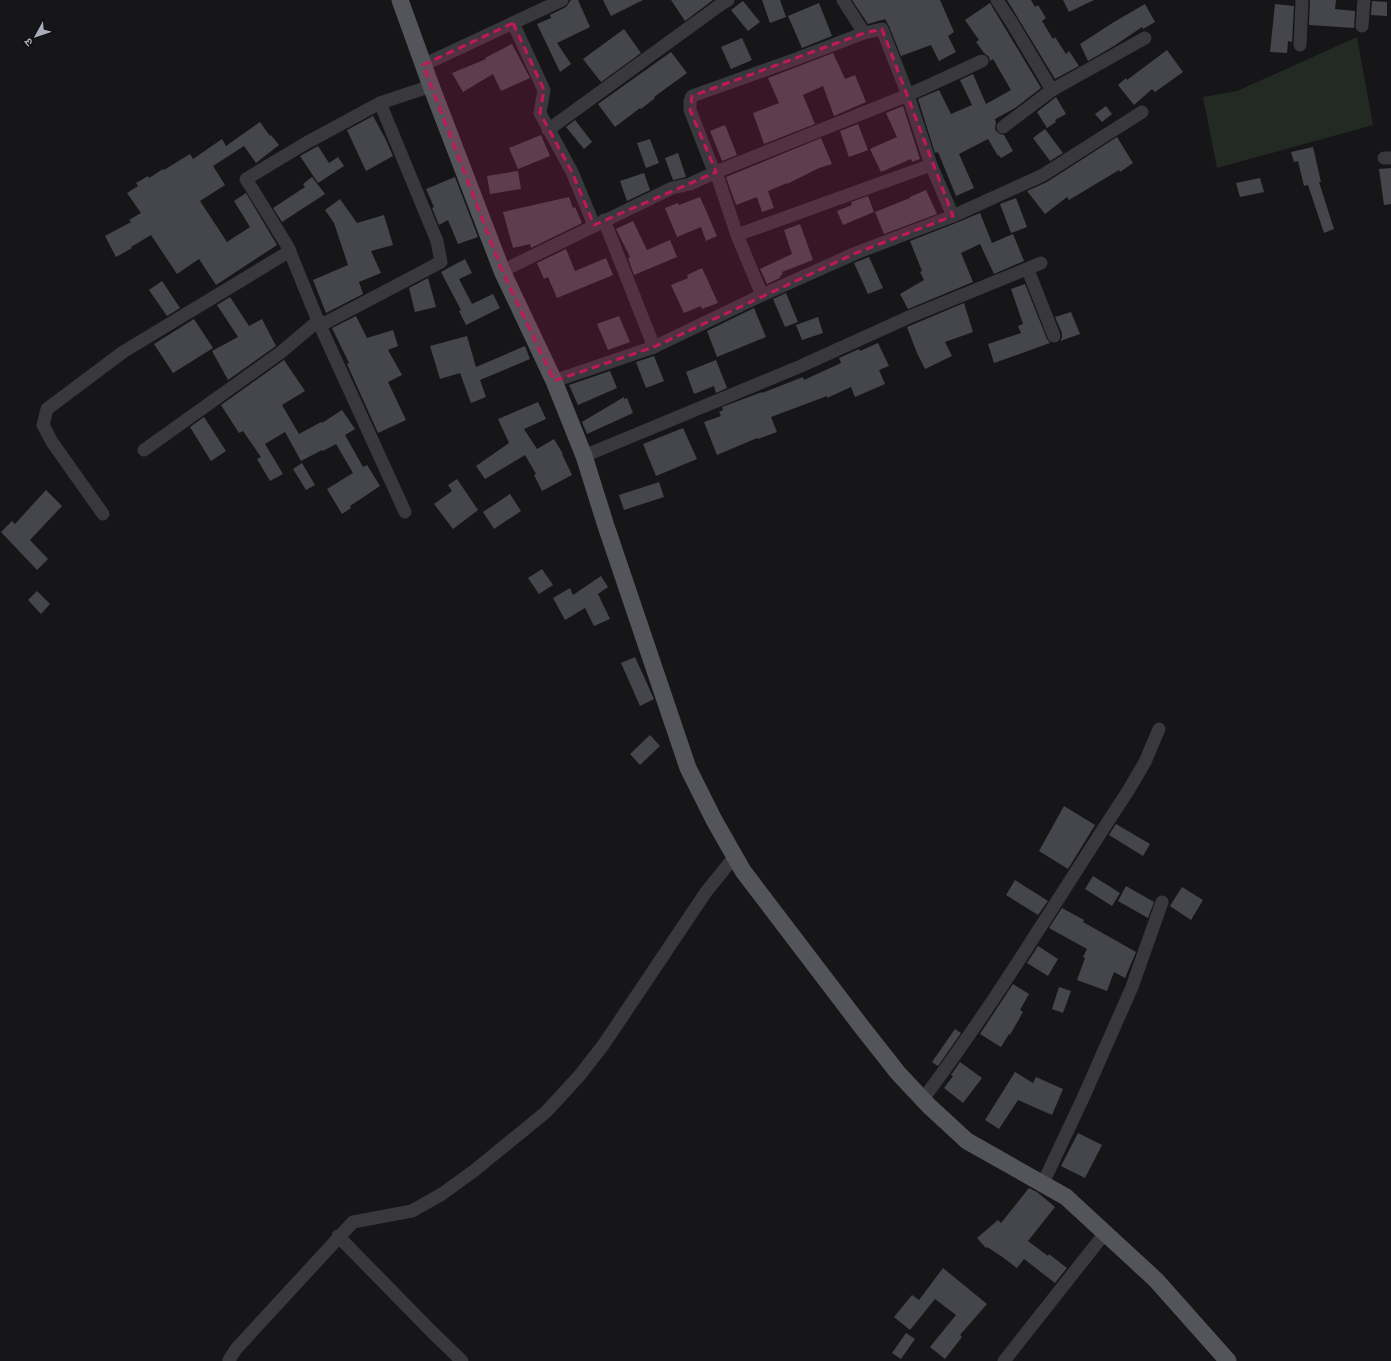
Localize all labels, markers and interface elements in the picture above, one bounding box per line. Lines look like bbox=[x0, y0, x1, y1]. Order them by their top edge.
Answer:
north arrow bbox=[16, 16, 56, 56]
text: उ bbox=[21, 35, 36, 49]

